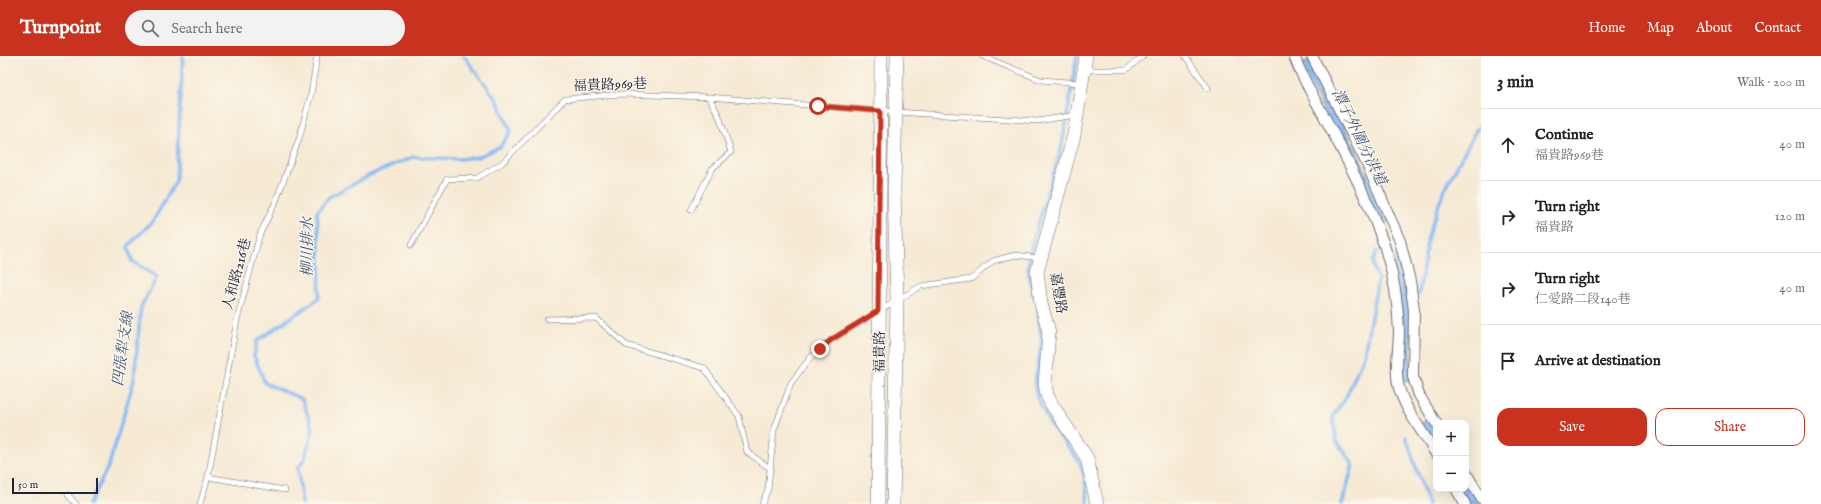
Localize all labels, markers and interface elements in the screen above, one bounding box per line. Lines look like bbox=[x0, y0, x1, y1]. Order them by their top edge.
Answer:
search box bbox=[125, 10, 405, 46]
text: Turnpoint bbox=[20, 16, 101, 40]
icon: search bbox=[139, 17, 161, 39]
text: Search here bbox=[171, 19, 243, 38]
text: Home bbox=[1589, 19, 1625, 37]
text: Map bbox=[1647, 19, 1674, 37]
text: About bbox=[1696, 19, 1732, 37]
text: Contact bbox=[1754, 19, 1801, 37]
text: 3 min bbox=[1497, 72, 1534, 93]
text: Walk · 200 m bbox=[1737, 74, 1805, 91]
street label: 福貴路969巷 bbox=[573, 75, 647, 95]
water label: 潭子外圍分洪道 bbox=[1327, 86, 1391, 190]
route start bbox=[809, 97, 827, 115]
text: Continue bbox=[1535, 125, 1593, 144]
icon: ahead bbox=[1497, 134, 1519, 156]
text: 40 m bbox=[1779, 136, 1805, 153]
text: 福貴路969巷 bbox=[1535, 147, 1604, 164]
text: Turn right bbox=[1535, 197, 1600, 216]
icon: right bbox=[1497, 206, 1519, 228]
text: 120 m bbox=[1775, 208, 1805, 225]
water label: 柳川排水 bbox=[298, 215, 317, 277]
text: 福貴路 bbox=[1535, 219, 1574, 236]
street label: 人和路216巷 bbox=[219, 236, 255, 312]
text: Turn right bbox=[1535, 269, 1600, 288]
street label: 嘉豐路 bbox=[1046, 271, 1070, 315]
icon: right bbox=[1497, 278, 1519, 300]
text: 40 m bbox=[1779, 280, 1805, 297]
text: 仁愛路二段140巷 bbox=[1535, 291, 1631, 308]
water label: 四張犁支線 bbox=[108, 309, 138, 387]
street label: 福貴路 bbox=[871, 331, 889, 373]
route end bbox=[811, 340, 829, 358]
icon: arrive bbox=[1497, 350, 1519, 372]
text: Arrive at destination bbox=[1535, 351, 1661, 370]
button: Save bbox=[1497, 408, 1647, 446]
button: Share bbox=[1655, 408, 1805, 446]
map controls bbox=[1433, 420, 1469, 492]
button: + bbox=[1433, 420, 1469, 456]
button: − bbox=[1433, 456, 1469, 492]
scale bar bbox=[12, 476, 98, 495]
text: 50 m bbox=[18, 478, 38, 492]

